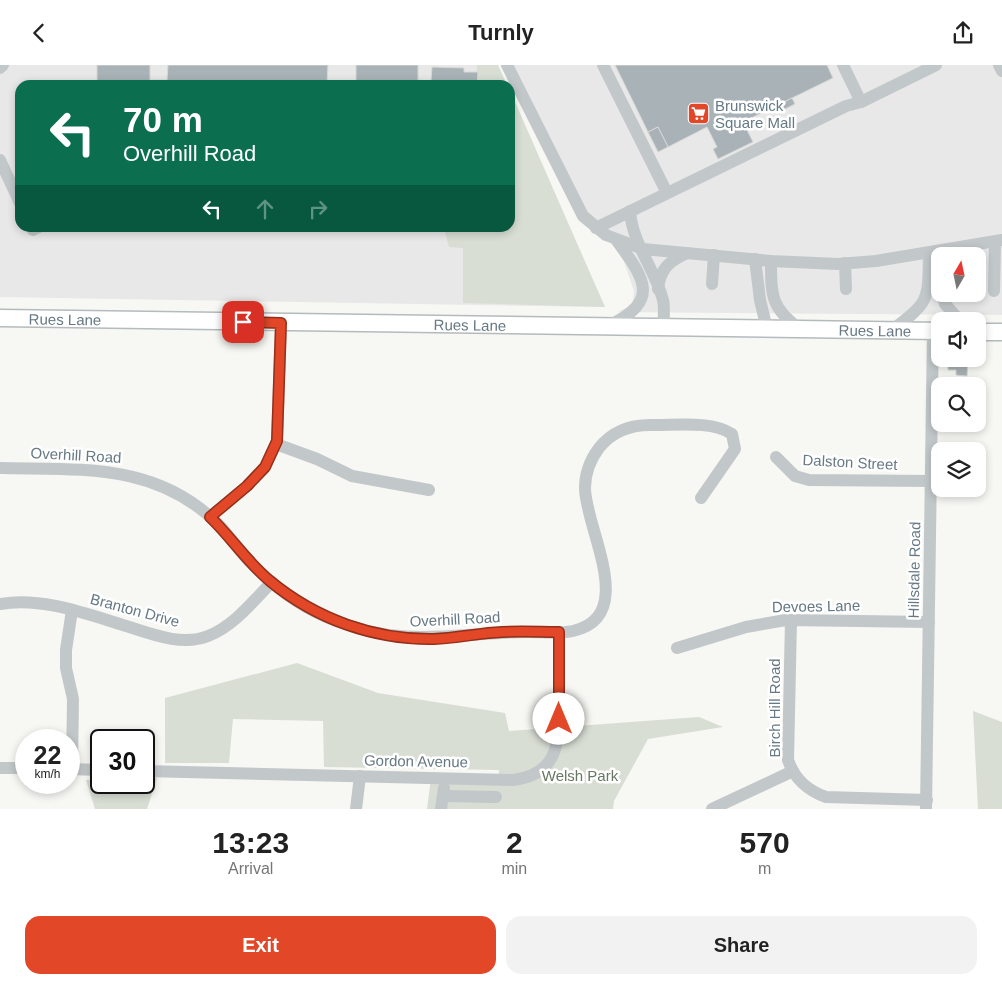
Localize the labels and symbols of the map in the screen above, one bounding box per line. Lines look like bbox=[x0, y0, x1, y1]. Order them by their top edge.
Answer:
place label: Brunswick Square Mall bbox=[715, 97, 795, 131]
supermarket icon: Brunswick Square Mall bbox=[687, 102, 711, 126]
north arrow bbox=[931, 247, 986, 303]
pin bbox=[222, 301, 264, 343]
street label: Rues Lane bbox=[29, 310, 101, 328]
street label: Rues Lane bbox=[434, 315, 506, 334]
street label: Rues Lane bbox=[839, 321, 911, 339]
street label: Overhill Road bbox=[30, 444, 122, 466]
street label: Dalston Street bbox=[802, 451, 899, 473]
street label: Hillsdale Road bbox=[905, 521, 923, 619]
street label: Branton Drive bbox=[89, 590, 181, 630]
street label: Devoes Lane bbox=[772, 597, 860, 615]
street label: Overhill Road bbox=[409, 608, 501, 630]
street label: Birch Hill Road bbox=[766, 658, 783, 758]
position arrow bbox=[532, 692, 584, 744]
speed limit sign: 30 bbox=[90, 729, 155, 794]
street label: Gordon Avenue bbox=[364, 752, 468, 770]
park label: Welsh Park bbox=[542, 767, 619, 784]

